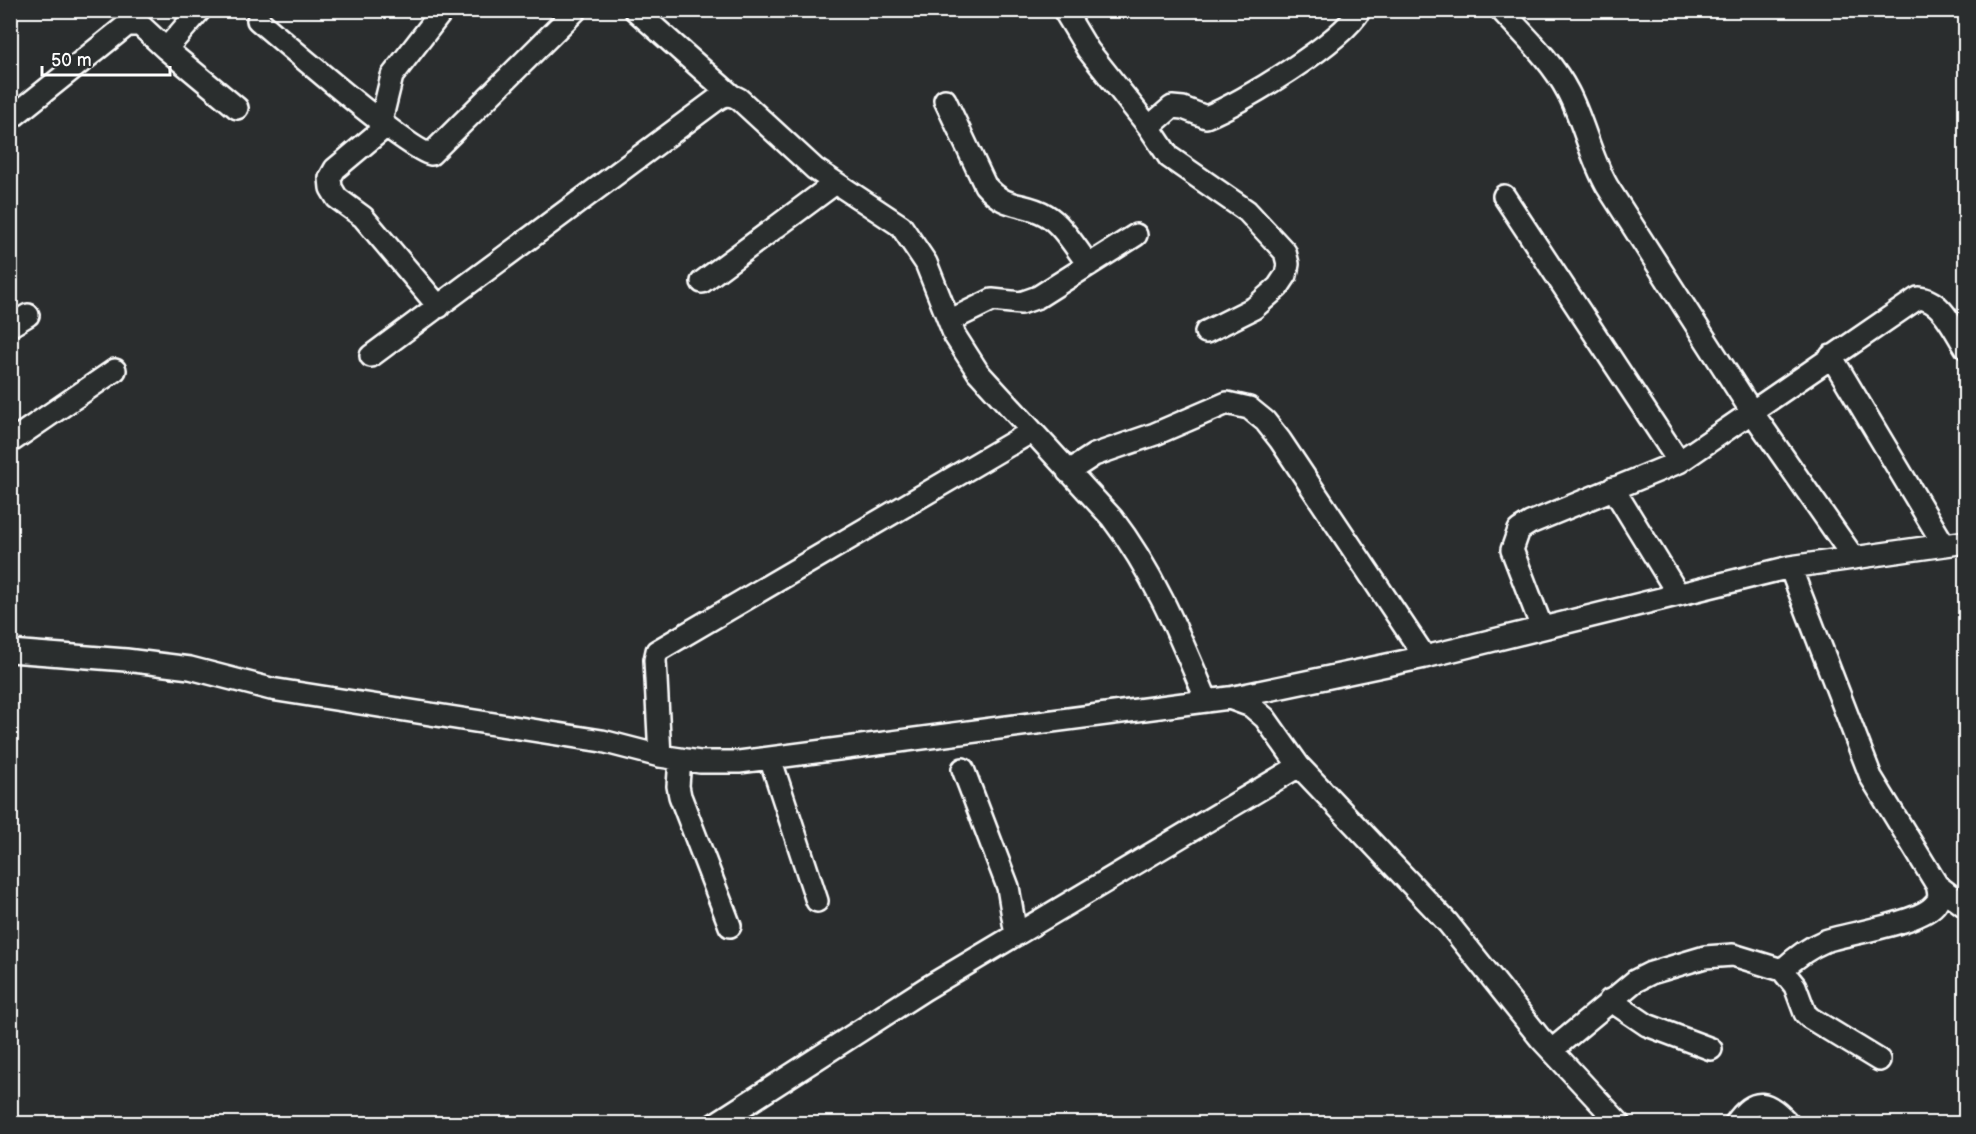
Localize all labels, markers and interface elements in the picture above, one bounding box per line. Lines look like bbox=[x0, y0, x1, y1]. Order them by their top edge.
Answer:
scale bar bbox=[42, 39, 170, 77]
text: 50 m bbox=[51, 50, 92, 71]

